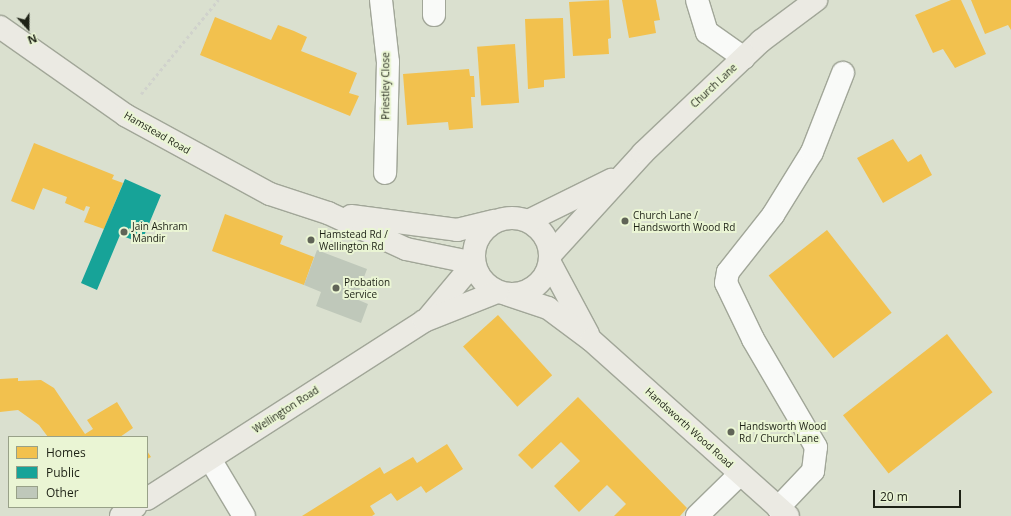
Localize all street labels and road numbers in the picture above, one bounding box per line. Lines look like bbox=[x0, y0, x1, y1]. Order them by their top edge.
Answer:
street label: Priestley Close bbox=[380, 52, 392, 120]
street label: Church Lane bbox=[688, 62, 740, 110]
street label: Hamstead Road bbox=[122, 109, 192, 157]
street label: Wellington Road bbox=[251, 384, 321, 436]
street label: Handsworth Wood Road bbox=[643, 385, 735, 471]

